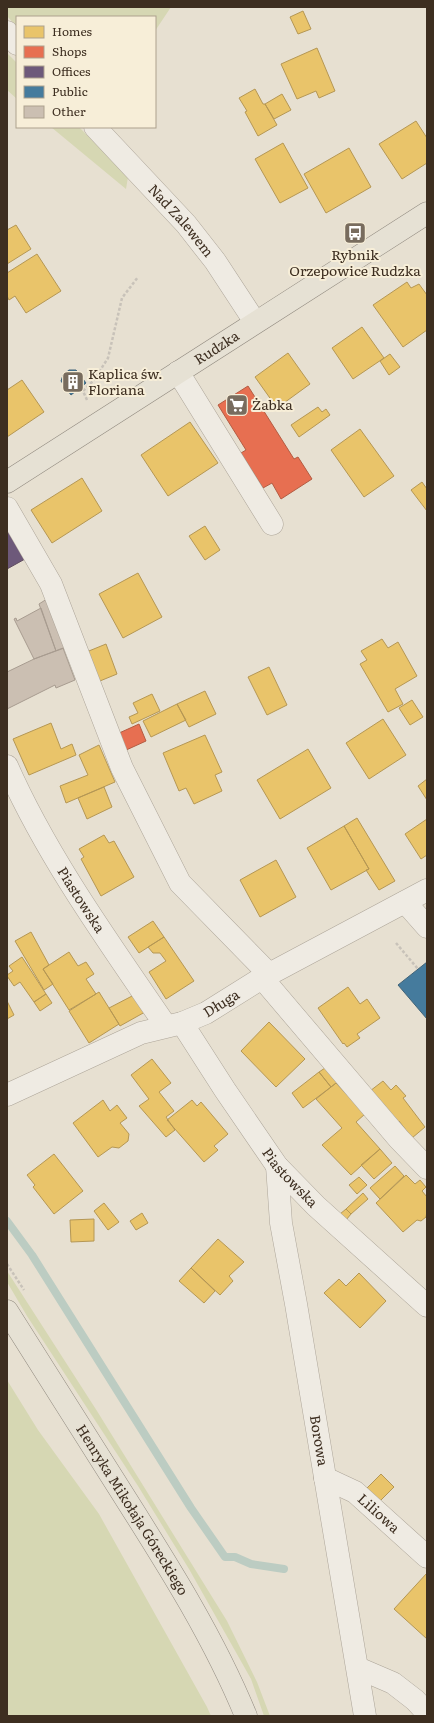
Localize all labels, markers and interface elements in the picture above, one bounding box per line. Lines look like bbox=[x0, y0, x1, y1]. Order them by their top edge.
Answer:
legend bbox=[16, 16, 156, 128]
text: Homes bbox=[52, 22, 92, 40]
text: Shops bbox=[52, 42, 87, 60]
text: Offices bbox=[52, 62, 91, 80]
text: Public bbox=[52, 82, 88, 100]
text: Other bbox=[52, 102, 86, 120]
street label: Nad Zalewem bbox=[144, 179, 219, 261]
bus stop icon: Rybnik Orzepowice Rudzka bbox=[342, 220, 368, 246]
place label: Rybnik Orzepowice Rudzka bbox=[289, 244, 421, 280]
street label: Rudzka bbox=[190, 325, 243, 369]
place label: Kaplica św. Floriana bbox=[88, 363, 163, 399]
building icon: Kaplica św. Floriana bbox=[60, 369, 86, 395]
supermarket icon: Żabka bbox=[224, 392, 250, 418]
place label: Żabka bbox=[252, 394, 293, 414]
street label: Piastowska bbox=[53, 862, 111, 937]
street label: Długa bbox=[199, 983, 243, 1021]
street label: Piastowska bbox=[258, 1143, 323, 1212]
street label: Borowa bbox=[306, 1413, 334, 1468]
street label: Henryka Mikołaja Góreckiego bbox=[72, 1420, 194, 1599]
street label: Liliowa bbox=[354, 1488, 405, 1537]

